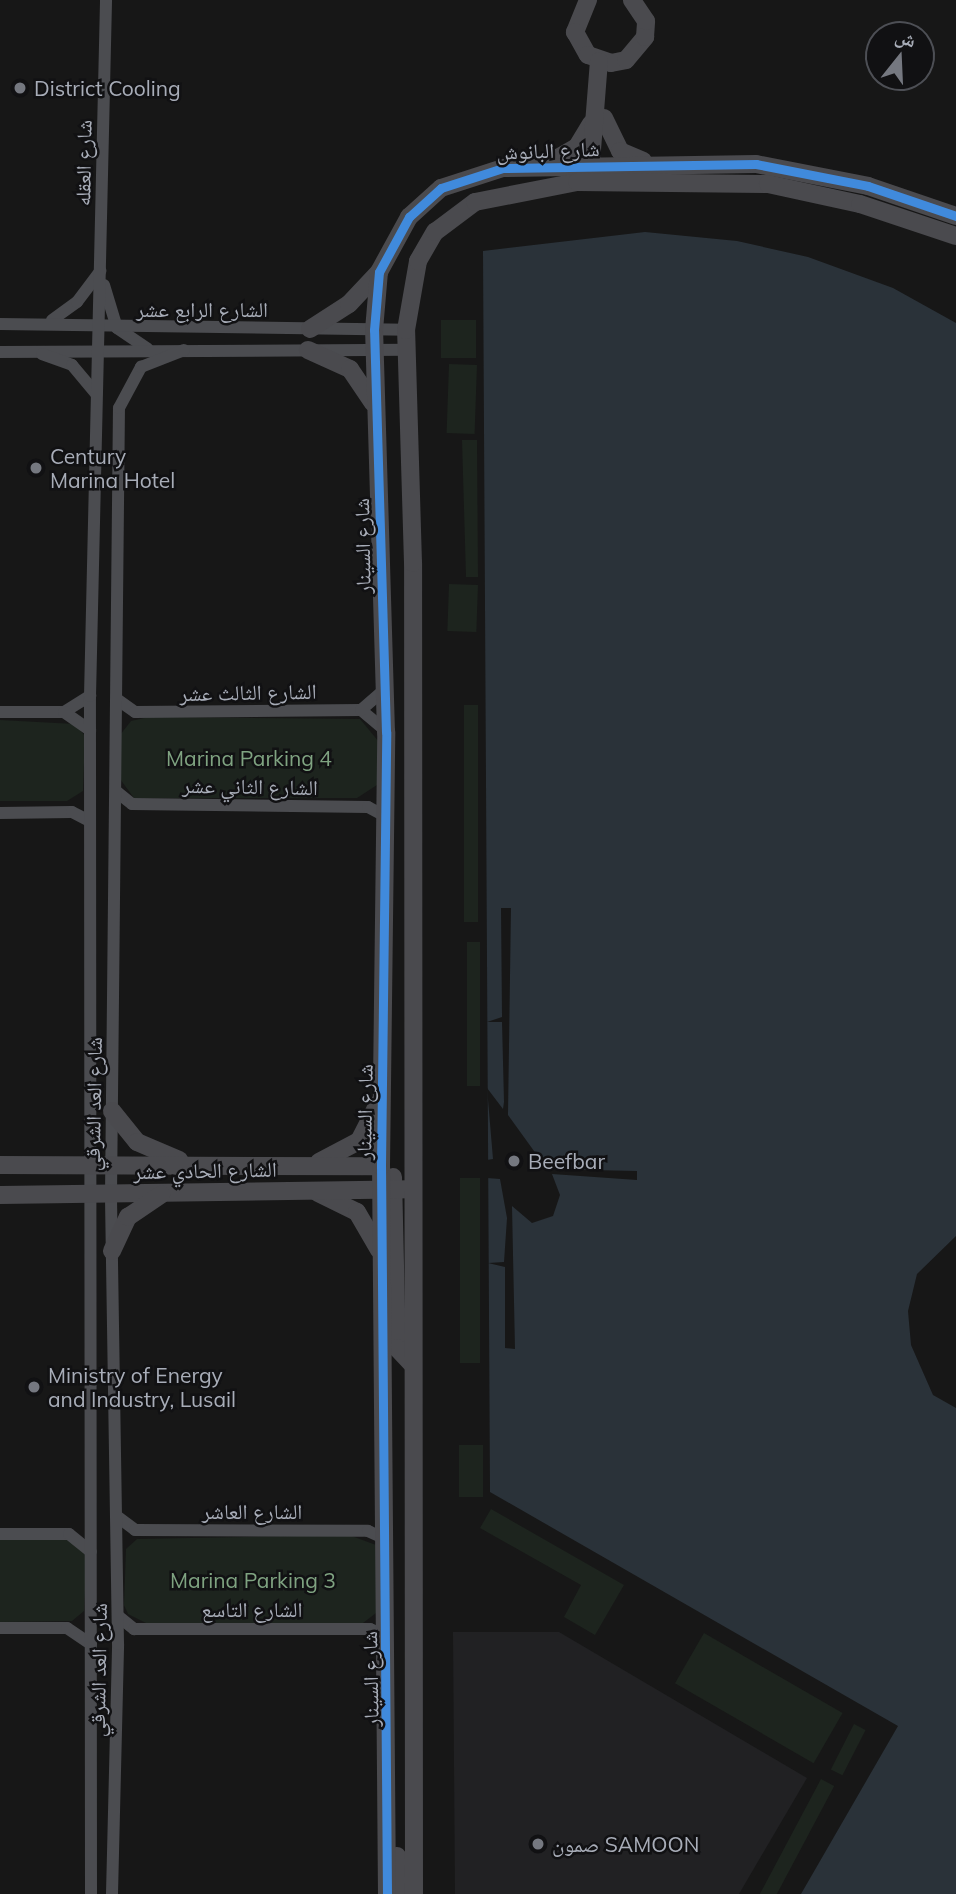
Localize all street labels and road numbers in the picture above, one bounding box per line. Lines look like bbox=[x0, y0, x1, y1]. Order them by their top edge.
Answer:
street label: شارع العقله bbox=[70, 120, 96, 206]
street label: شارع البانوش bbox=[496, 136, 600, 164]
street label: الشارع الرابع عشر bbox=[136, 296, 268, 322]
street label: شارع السينار bbox=[349, 498, 375, 594]
street label: الشارع الثالث عشر bbox=[179, 678, 317, 706]
street label: الشارع الثاني عشر bbox=[182, 772, 318, 800]
street label: شارع العد الشرقي bbox=[79, 1037, 107, 1171]
street label: شارع السينار bbox=[351, 1064, 377, 1160]
street label: الشارع الحادي عشر bbox=[133, 1156, 277, 1184]
street label: الشارع العاشر bbox=[202, 1498, 302, 1524]
street label: الشارع التاسع bbox=[201, 1596, 303, 1622]
street label: شارع العد الشرقي bbox=[84, 1603, 112, 1737]
street label: شارع السينار bbox=[357, 1631, 383, 1727]

